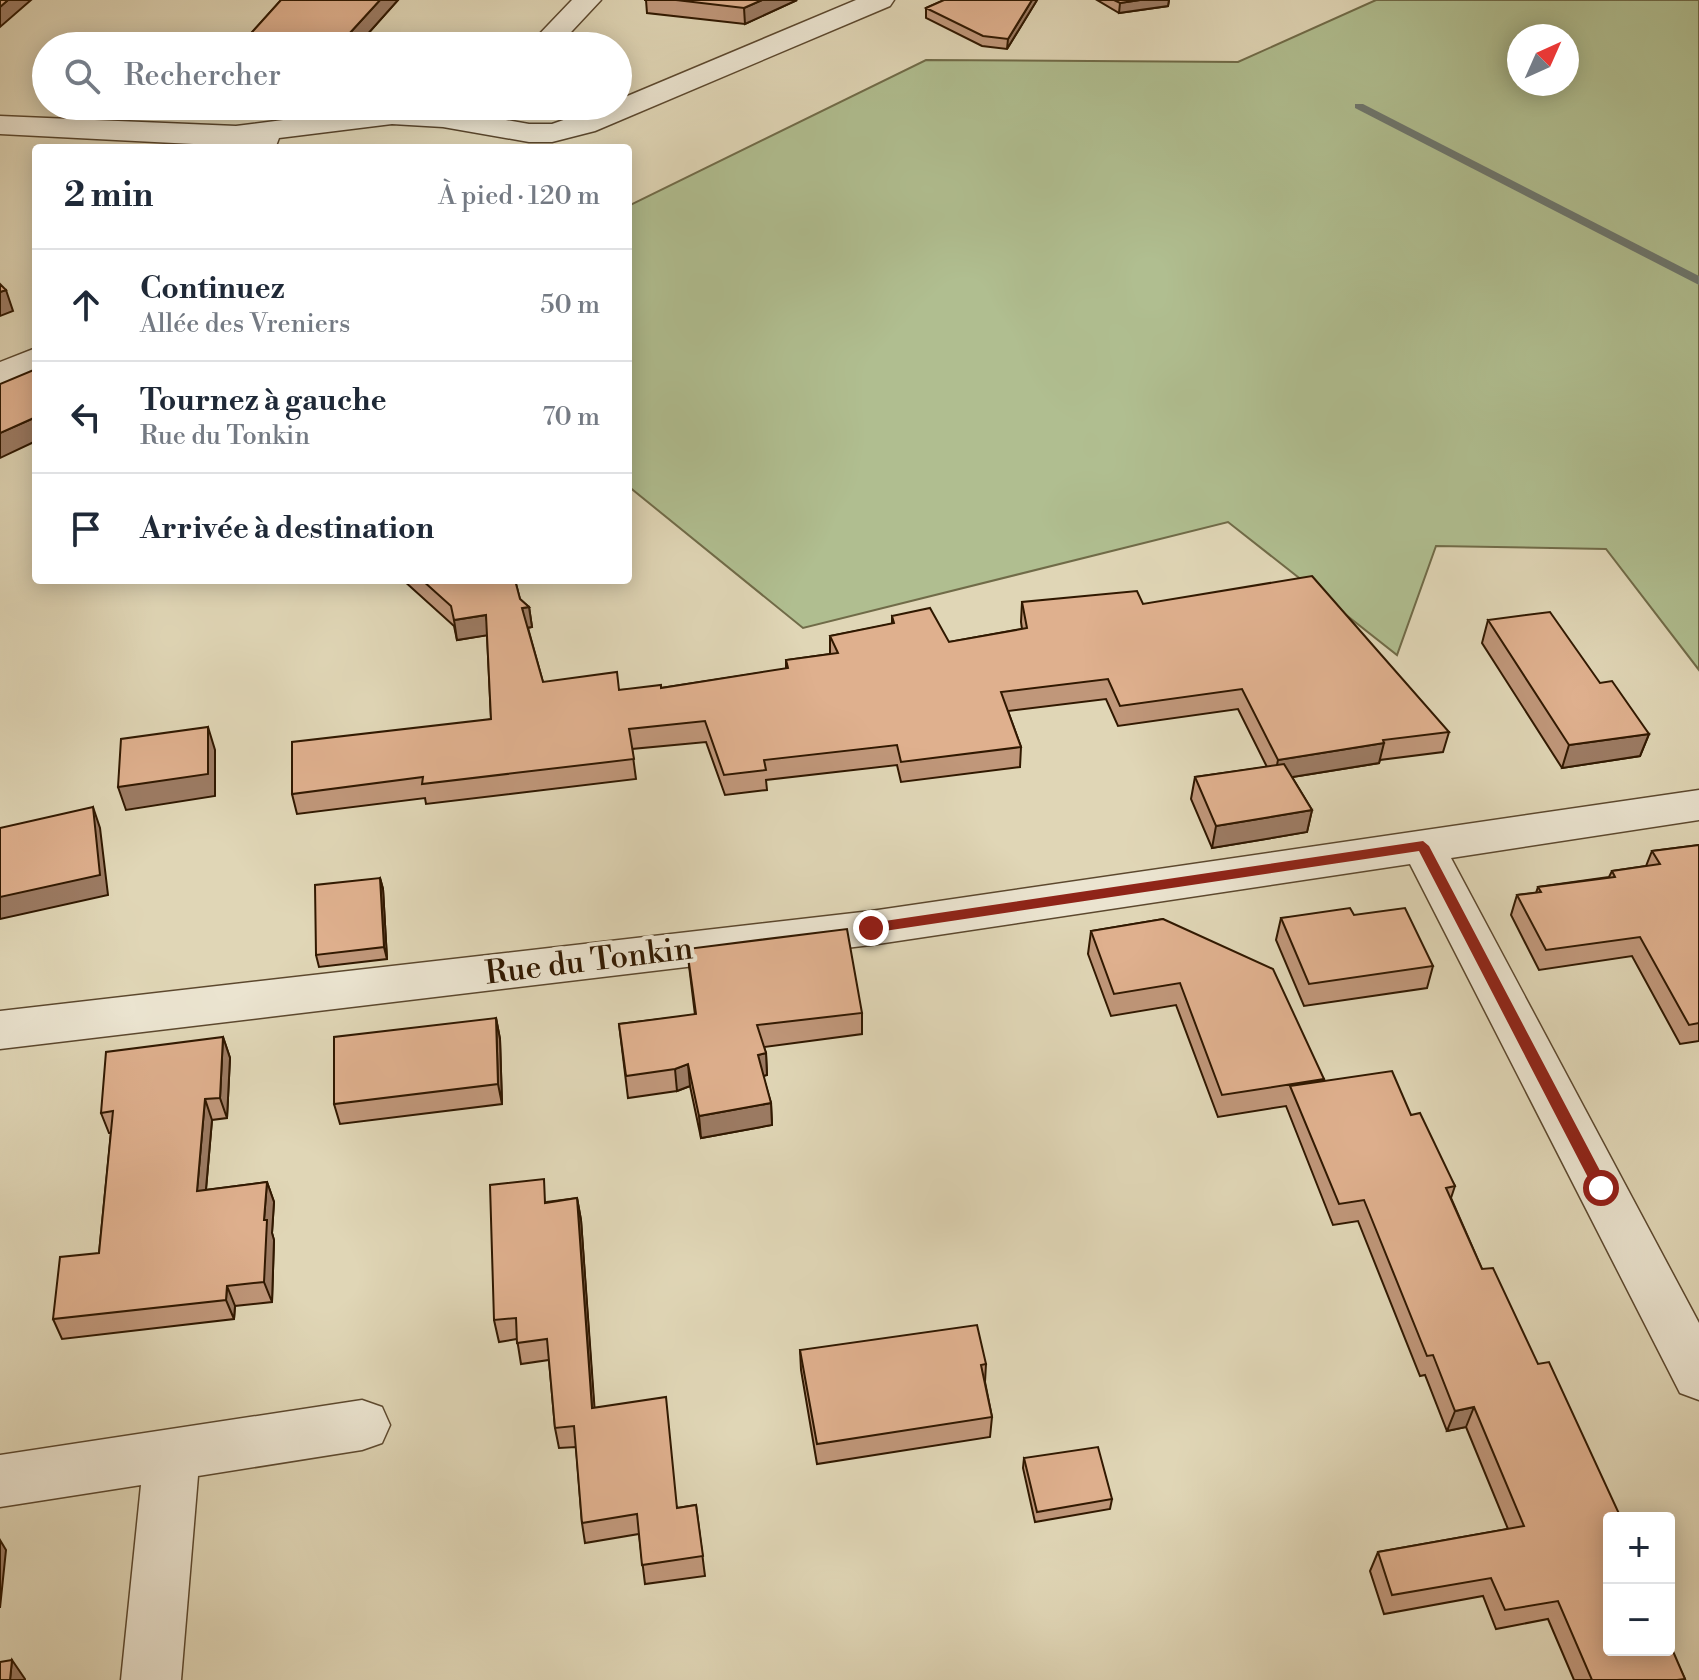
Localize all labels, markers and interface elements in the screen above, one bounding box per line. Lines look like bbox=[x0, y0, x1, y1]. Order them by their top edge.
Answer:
north arrow bbox=[1507, 24, 1579, 96]
search box bbox=[32, 32, 632, 120]
icon: search bbox=[60, 54, 104, 98]
text: Rechercher bbox=[124, 57, 281, 95]
text: 2 min bbox=[64, 175, 153, 217]
text: À pied · 120 m bbox=[438, 180, 600, 212]
text: Continuez bbox=[140, 270, 285, 308]
icon: ahead bbox=[64, 283, 108, 327]
text: 50 m bbox=[540, 289, 600, 321]
text: Allée des Vreniers bbox=[140, 308, 350, 340]
text: Tournez à gauche bbox=[140, 382, 387, 420]
icon: left bbox=[64, 395, 108, 439]
text: 70 m bbox=[542, 401, 600, 433]
text: Rue du Tonkin bbox=[140, 420, 310, 452]
icon: arrive bbox=[64, 507, 108, 551]
text: Arrivée à destination bbox=[140, 510, 434, 548]
route end bbox=[853, 910, 889, 946]
street label: Rue du Tonkin bbox=[483, 928, 695, 994]
route start bbox=[1583, 1170, 1619, 1206]
map controls bbox=[1603, 1512, 1675, 1656]
button: + bbox=[1603, 1512, 1675, 1584]
button: − bbox=[1603, 1584, 1675, 1656]

